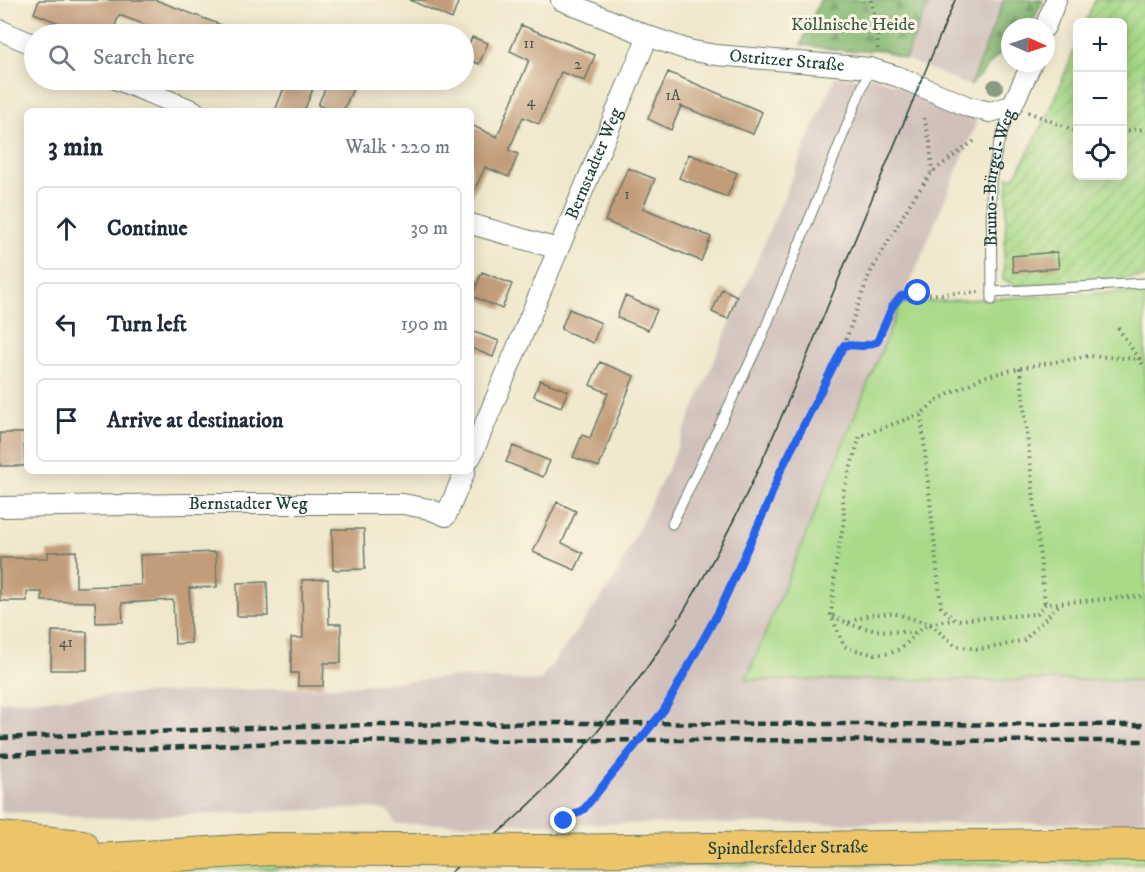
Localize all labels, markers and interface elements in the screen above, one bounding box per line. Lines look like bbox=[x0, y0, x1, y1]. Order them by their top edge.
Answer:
park label: Köllnische Heide bbox=[791, 14, 915, 36]
north arrow bbox=[1001, 18, 1055, 72]
map controls bbox=[1073, 18, 1127, 180]
button: + bbox=[1073, 18, 1127, 72]
search box bbox=[24, 24, 474, 90]
house number: 11 bbox=[523, 34, 535, 53]
icon: search bbox=[45, 41, 78, 74]
text: Search here bbox=[93, 44, 195, 71]
street label: Ostritzer Straße bbox=[728, 45, 845, 77]
house number: 2 bbox=[574, 55, 582, 74]
button: − bbox=[1073, 72, 1127, 126]
house number: 1A bbox=[665, 86, 681, 105]
house number: 4 bbox=[527, 92, 536, 111]
street label: Bernstadter Weg bbox=[561, 105, 628, 223]
street label: Bruno-Bürgel-Weg bbox=[980, 106, 1021, 247]
button: locate bbox=[1073, 126, 1127, 180]
text: 3 min bbox=[48, 131, 103, 164]
text: Walk · 220 m bbox=[345, 135, 450, 160]
house number: 1 bbox=[624, 185, 630, 204]
icon: ahead bbox=[50, 212, 83, 245]
text: Continue bbox=[107, 215, 188, 242]
text: 30 m bbox=[410, 216, 448, 241]
route start bbox=[904, 279, 930, 305]
icon: left bbox=[50, 308, 83, 341]
text: Turn left bbox=[107, 311, 187, 338]
text: 190 m bbox=[401, 312, 448, 337]
icon: arrive bbox=[50, 404, 83, 437]
text: Arrive at destination bbox=[107, 407, 284, 434]
street label: Bernstadter Weg bbox=[188, 493, 308, 515]
house number: 41 bbox=[59, 633, 73, 652]
route end bbox=[550, 807, 576, 833]
street label: Spindlersfelder Straße bbox=[708, 836, 868, 860]

